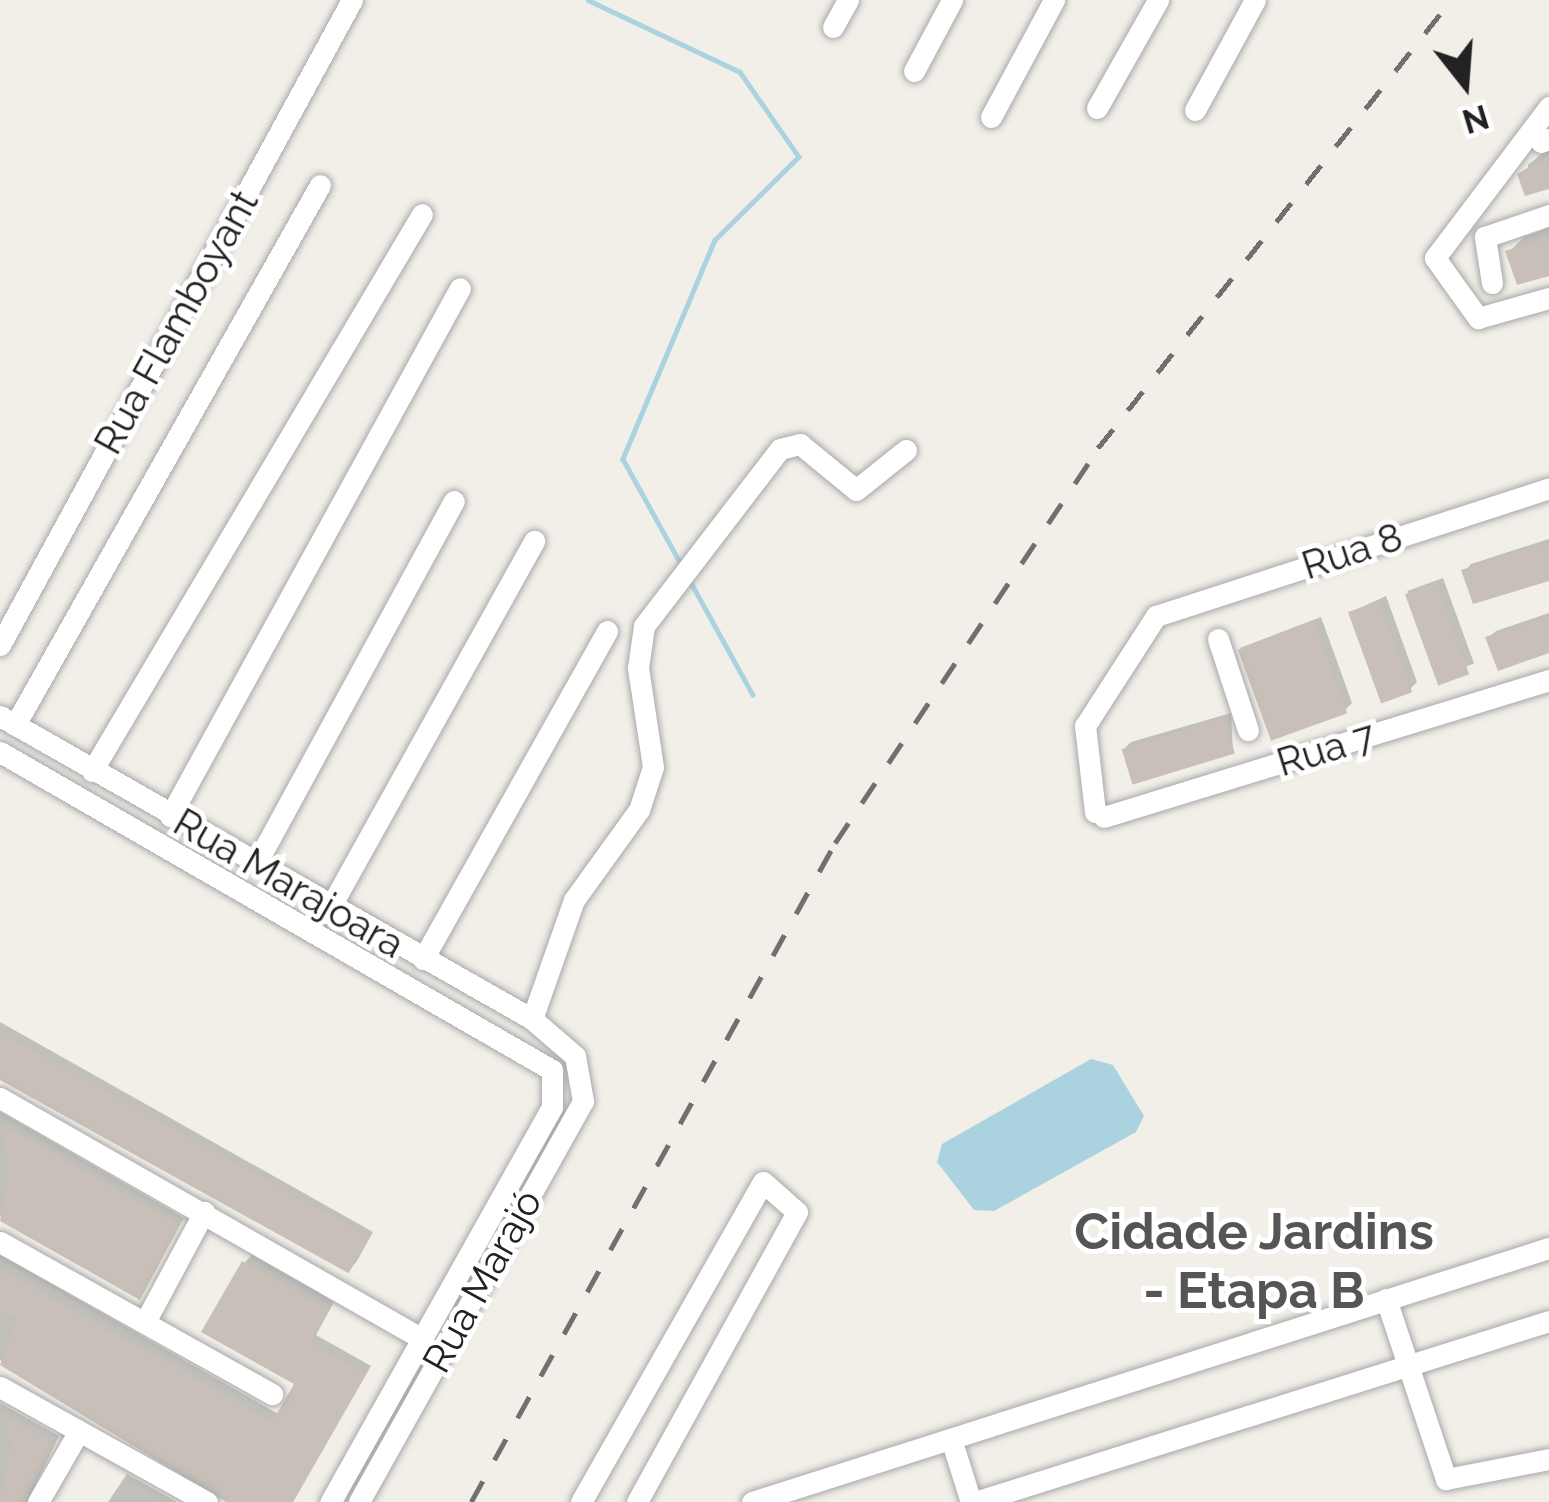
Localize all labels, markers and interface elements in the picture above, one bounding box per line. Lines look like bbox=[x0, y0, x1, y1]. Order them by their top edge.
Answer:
north arrow bbox=[1405, 24, 1525, 144]
text: N bbox=[1458, 97, 1493, 141]
street label: Rua Flamboyant bbox=[84, 182, 268, 462]
street label: Rua 8 bbox=[1296, 513, 1408, 589]
street label: Rua 7 bbox=[1271, 712, 1381, 786]
street label: Rua Marajoara bbox=[166, 798, 412, 968]
street label: Rua Marajó bbox=[413, 1181, 551, 1381]
district label: Cidade Jardins - Etapa B bbox=[1073, 1201, 1435, 1321]

